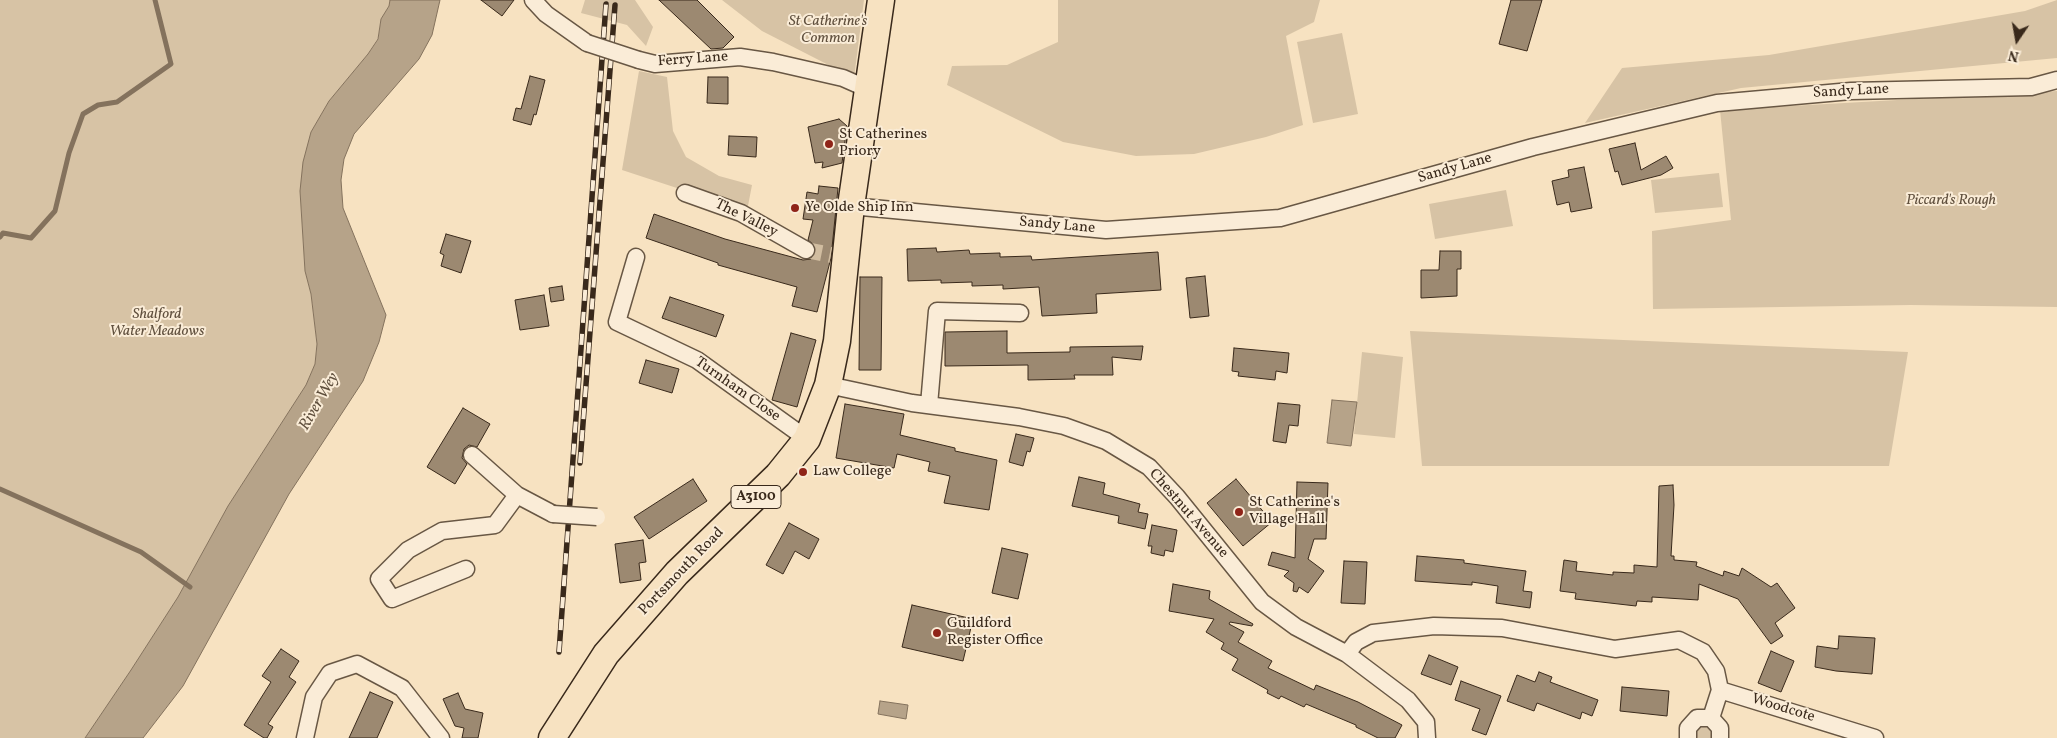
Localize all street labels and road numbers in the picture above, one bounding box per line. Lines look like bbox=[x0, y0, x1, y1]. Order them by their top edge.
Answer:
street label: Ferry Lane bbox=[657, 49, 729, 71]
street label: Sandy Lane bbox=[1812, 81, 1890, 103]
street label: Sandy Lane bbox=[1416, 150, 1494, 188]
street label: The Valley bbox=[712, 196, 780, 242]
street label: Sandy Lane bbox=[1018, 214, 1096, 238]
street label: Turnham Close bbox=[691, 354, 783, 426]
street label: Chestnut Avenue bbox=[1144, 466, 1232, 562]
road number: A3100 bbox=[731, 486, 781, 508]
street label: Portsmouth Road bbox=[636, 524, 728, 620]
street label: Woodcote bbox=[1749, 691, 1817, 727]

